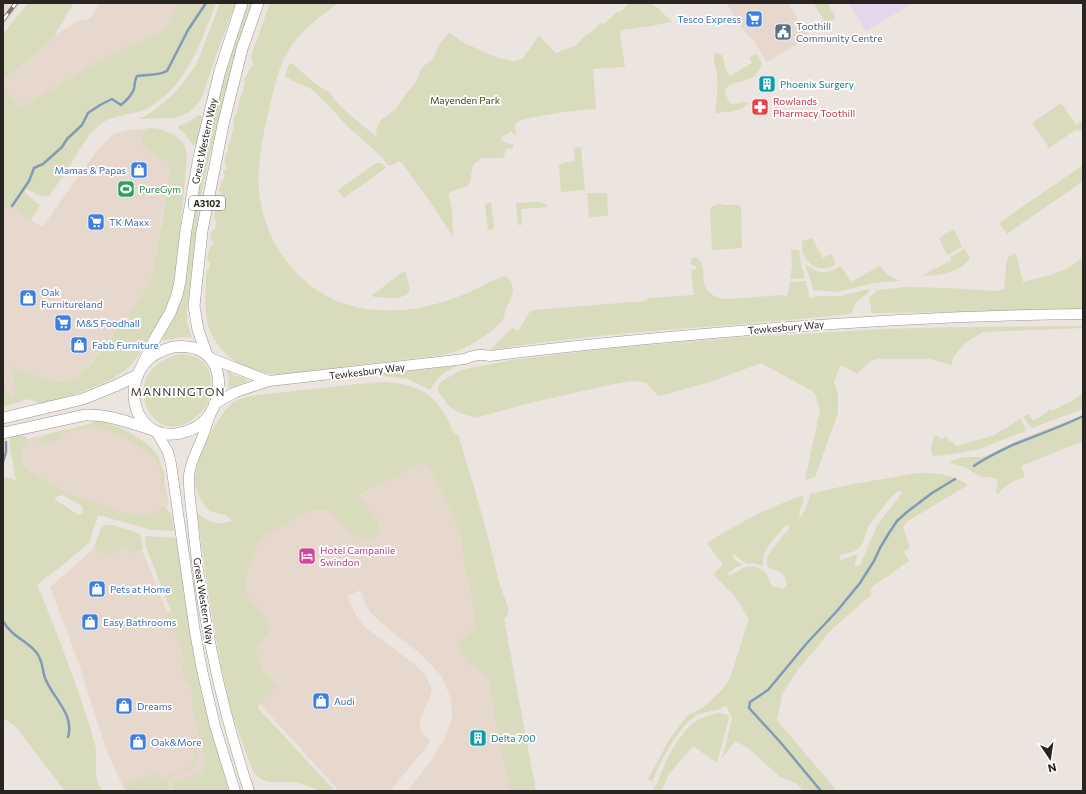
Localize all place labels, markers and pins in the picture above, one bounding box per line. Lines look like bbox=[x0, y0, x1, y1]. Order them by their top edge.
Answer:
supermarket icon: Tesco Express bbox=[744, 9, 764, 29]
place label: Tesco Express bbox=[677, 13, 741, 25]
place label: Toothill Community Centre bbox=[796, 20, 882, 44]
public building icon: Toothill Community Centre bbox=[773, 22, 793, 42]
building icon: Phoenix Surgery bbox=[757, 74, 777, 94]
place label: Phoenix Surgery bbox=[780, 78, 854, 90]
place label: Rowlands Pharmacy Toothill bbox=[773, 95, 855, 119]
pharmacy icon: Rowlands Pharmacy Toothill bbox=[750, 97, 770, 117]
shop icon: Mamas & Papas bbox=[129, 160, 149, 180]
place label: Mamas & Papas bbox=[54, 164, 126, 176]
sports icon: PureGym bbox=[116, 179, 136, 199]
place label: PureGym bbox=[139, 183, 181, 195]
supermarket icon: TK Maxx bbox=[86, 212, 106, 232]
place label: TK Maxx bbox=[109, 216, 150, 228]
place label: Oak Furnitureland bbox=[41, 286, 103, 310]
shop icon: Oak Furnitureland bbox=[18, 288, 38, 308]
supermarket icon: M&S Foodhall bbox=[53, 313, 73, 333]
place label: M&S Foodhall bbox=[76, 317, 140, 329]
shop icon: Fabb Furniture bbox=[69, 335, 89, 355]
place label: Fabb Furniture bbox=[92, 339, 159, 351]
place label: Hotel Campanile Swindon bbox=[320, 544, 395, 568]
hotel icon: Hotel Campanile Swindon bbox=[297, 546, 317, 566]
shop icon: Pets at Home bbox=[87, 579, 107, 599]
place label: Pets at Home bbox=[110, 583, 171, 595]
shop icon: Easy Bathrooms bbox=[80, 612, 100, 632]
place label: Easy Bathrooms bbox=[103, 616, 177, 628]
shop icon: Audi bbox=[311, 691, 331, 711]
place label: Audi bbox=[334, 695, 355, 707]
shop icon: Dreams bbox=[114, 696, 134, 716]
place label: Dreams bbox=[137, 700, 172, 712]
building icon: Delta 700 bbox=[468, 728, 488, 748]
shop icon: Oak&More bbox=[128, 732, 148, 752]
place label: Delta 700 bbox=[491, 732, 536, 744]
place label: Oak&More bbox=[151, 736, 202, 748]

